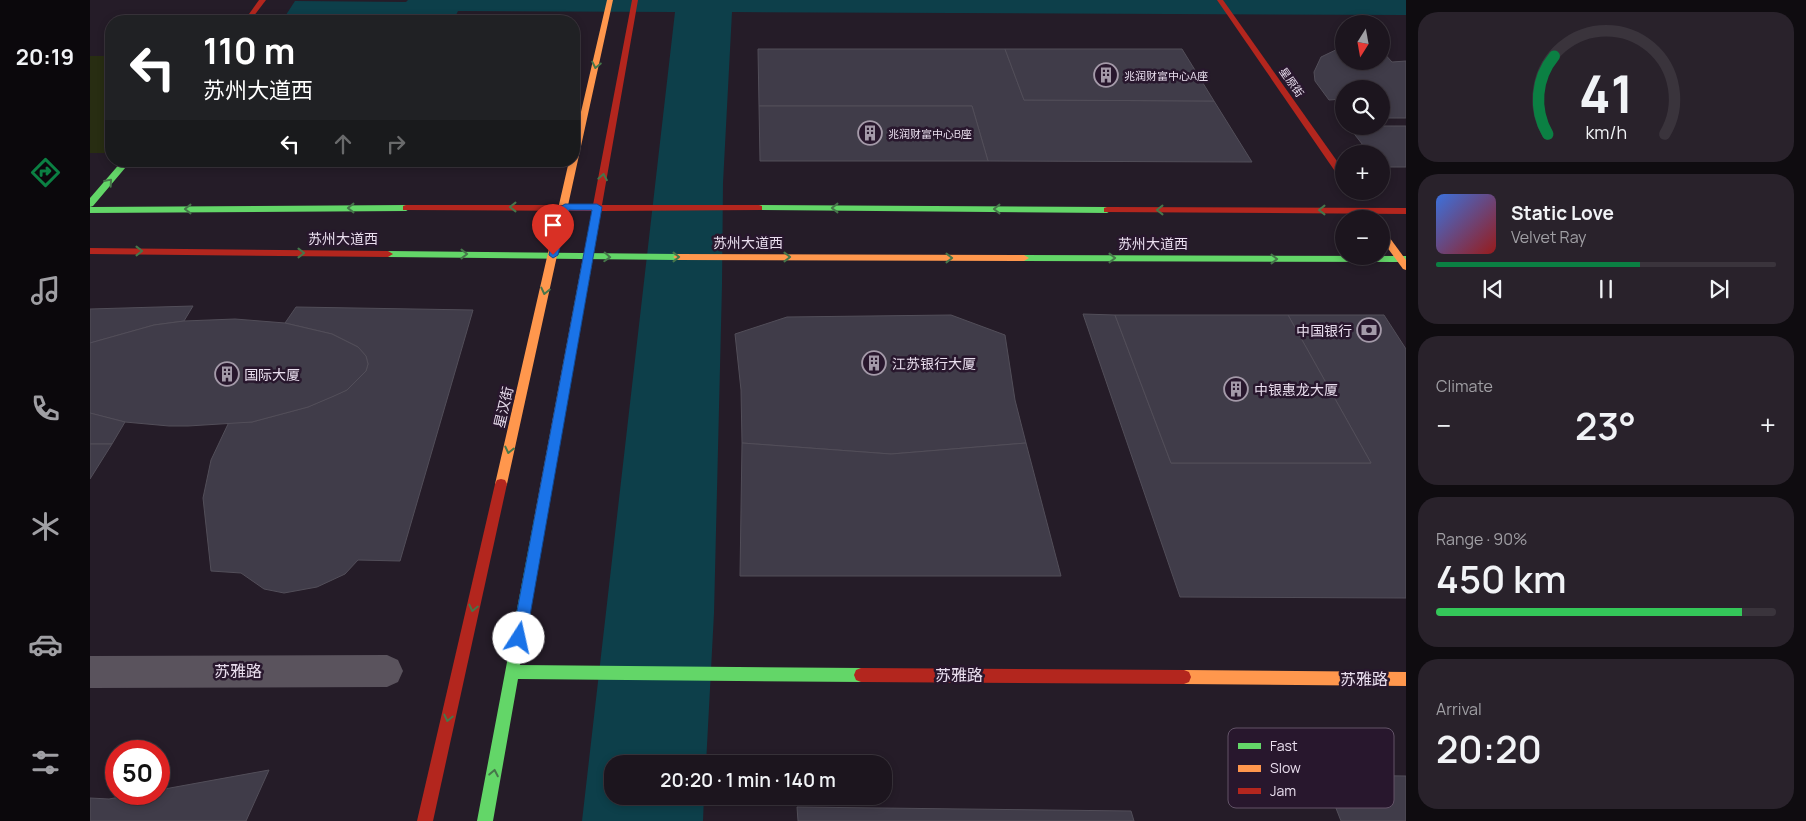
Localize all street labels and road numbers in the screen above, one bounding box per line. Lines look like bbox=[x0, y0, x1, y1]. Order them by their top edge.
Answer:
street label: 星原街 bbox=[1276, 64, 1308, 100]
street label: 苏州大道西 bbox=[308, 229, 378, 248]
street label: 苏州大道西 bbox=[713, 233, 783, 252]
street label: 苏州大道西 bbox=[1118, 234, 1188, 253]
street label: 星汉街 bbox=[489, 384, 517, 430]
street label: 苏雅路 bbox=[214, 660, 262, 682]
street label: 苏雅路 bbox=[935, 664, 983, 686]
street label: 苏雅路 bbox=[1340, 668, 1388, 690]

